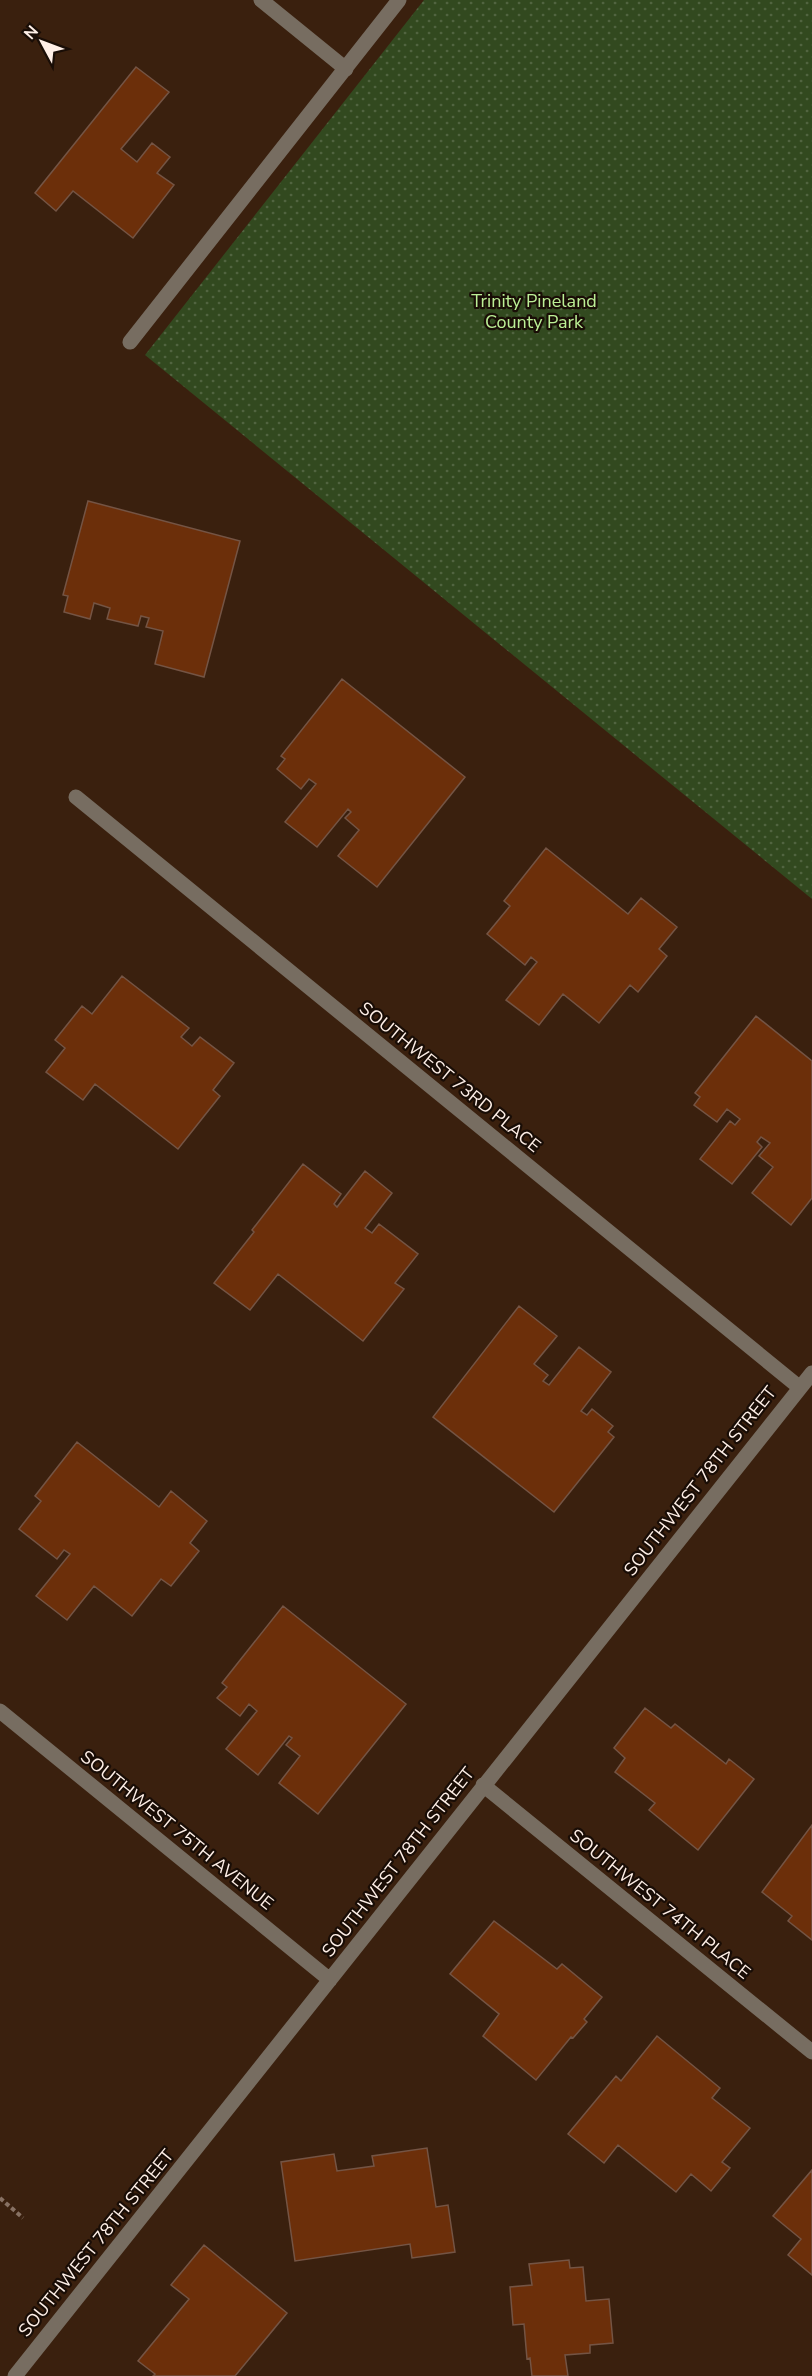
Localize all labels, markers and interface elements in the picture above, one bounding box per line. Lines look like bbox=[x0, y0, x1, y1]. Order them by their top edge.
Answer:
north arrow bbox=[12, 12, 72, 72]
text: N bbox=[19, 21, 44, 45]
park label: Trinity Pineland County Park bbox=[471, 289, 597, 334]
street label: SOUTHWEST 73RD PLACE bbox=[354, 996, 546, 1158]
street label: SOUTHWEST 78TH STREET bbox=[618, 1381, 782, 1581]
street label: SOUTHWEST 75TH AVENUE bbox=[76, 1745, 278, 1915]
street label: SOUTHWEST 78TH STREET bbox=[316, 1762, 480, 1962]
street label: SOUTHWEST 74TH PLACE bbox=[565, 1824, 755, 1984]
street label: SOUTHWEST 78TH STREET bbox=[13, 2144, 179, 2342]

